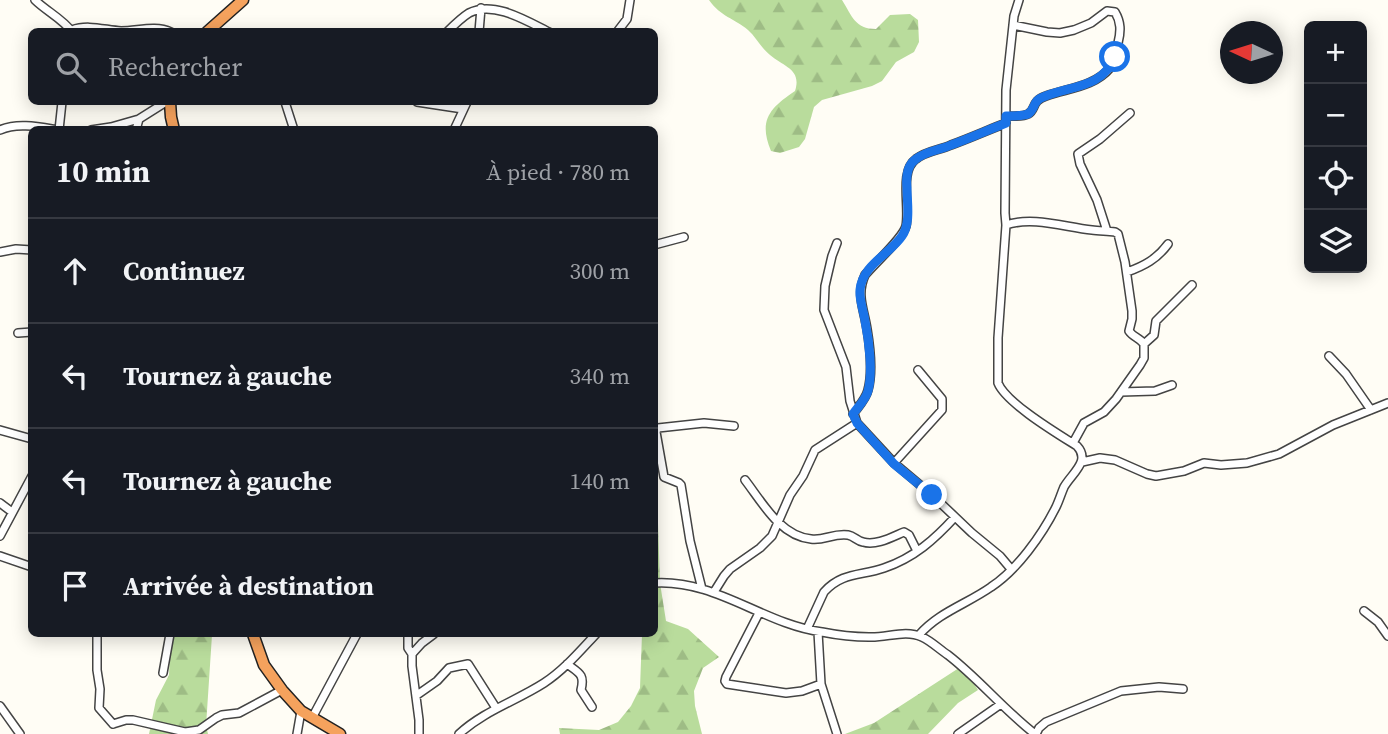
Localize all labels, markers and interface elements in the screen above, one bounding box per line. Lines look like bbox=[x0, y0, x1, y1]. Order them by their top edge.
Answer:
north arrow bbox=[1220, 21, 1283, 84]
map controls bbox=[1304, 21, 1367, 273]
button: + bbox=[1304, 21, 1367, 84]
search box bbox=[28, 28, 658, 105]
route start bbox=[1099, 41, 1130, 72]
icon: search bbox=[52, 48, 90, 86]
text: Rechercher bbox=[108, 49, 242, 85]
button: − bbox=[1304, 84, 1367, 147]
button: locate bbox=[1304, 147, 1367, 210]
text: 10 min bbox=[56, 151, 150, 192]
text: À pied · 780 m bbox=[486, 156, 630, 188]
button: layers bbox=[1304, 210, 1367, 273]
icon: ahead bbox=[56, 252, 94, 290]
text: Continuez bbox=[123, 253, 244, 289]
text: 300 m bbox=[569, 255, 630, 287]
icon: left bbox=[56, 357, 94, 395]
text: Tournez à gauche bbox=[123, 358, 332, 394]
text: 340 m bbox=[569, 360, 630, 392]
icon: left bbox=[56, 462, 94, 500]
text: Tournez à gauche bbox=[123, 463, 332, 499]
text: 140 m bbox=[569, 465, 630, 497]
route end bbox=[916, 479, 947, 510]
icon: arrive bbox=[56, 567, 94, 605]
text: Arrivée à destination bbox=[123, 568, 374, 604]

